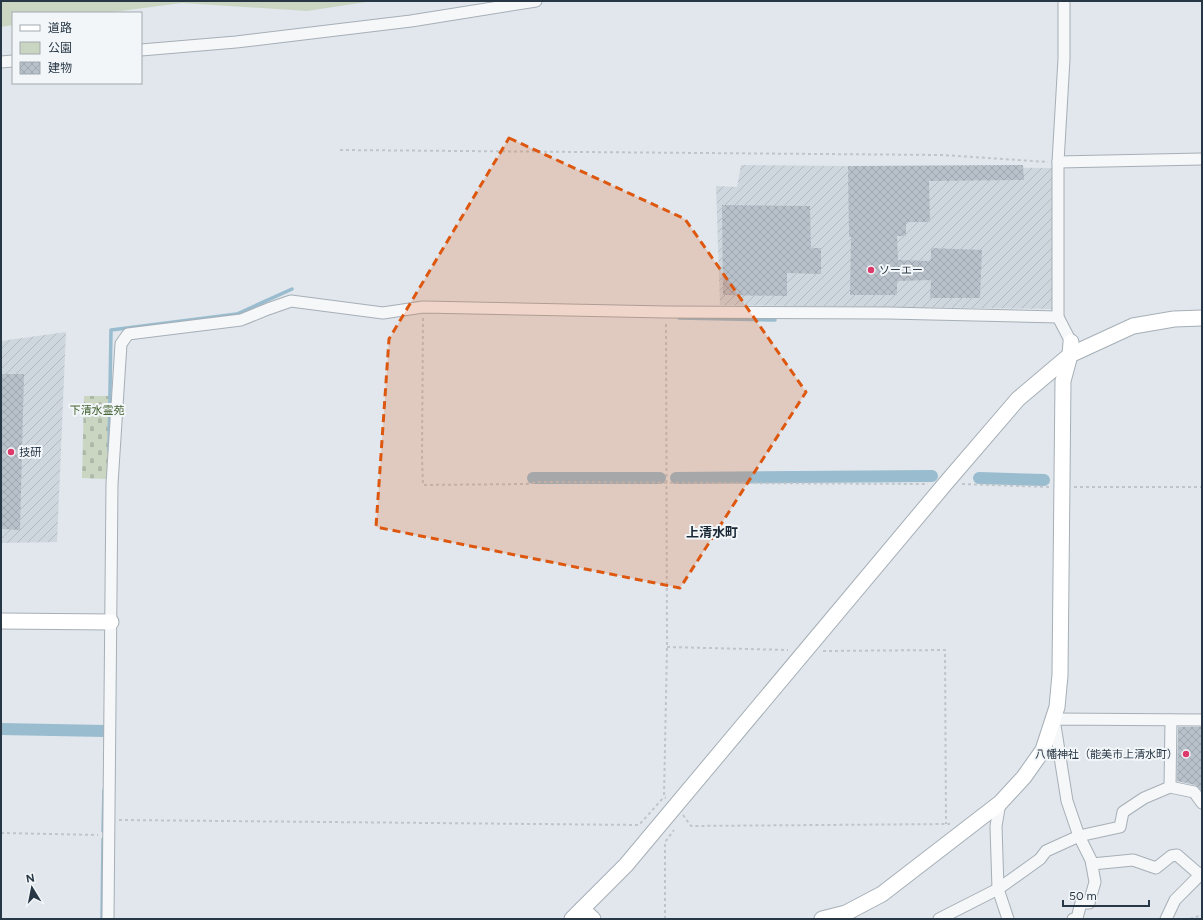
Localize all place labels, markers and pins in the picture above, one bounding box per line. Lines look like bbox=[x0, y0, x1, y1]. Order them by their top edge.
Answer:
place label: ソーエー bbox=[879, 264, 923, 277]
marker: ソーエー bbox=[866, 265, 876, 275]
place label: 技研 bbox=[19, 446, 41, 459]
marker: 技研 bbox=[6, 447, 16, 457]
place label: 八幡神社（能美市上清水町） bbox=[1035, 748, 1178, 761]
marker: 八幡神社（能美市上清水町） bbox=[1181, 749, 1191, 759]

